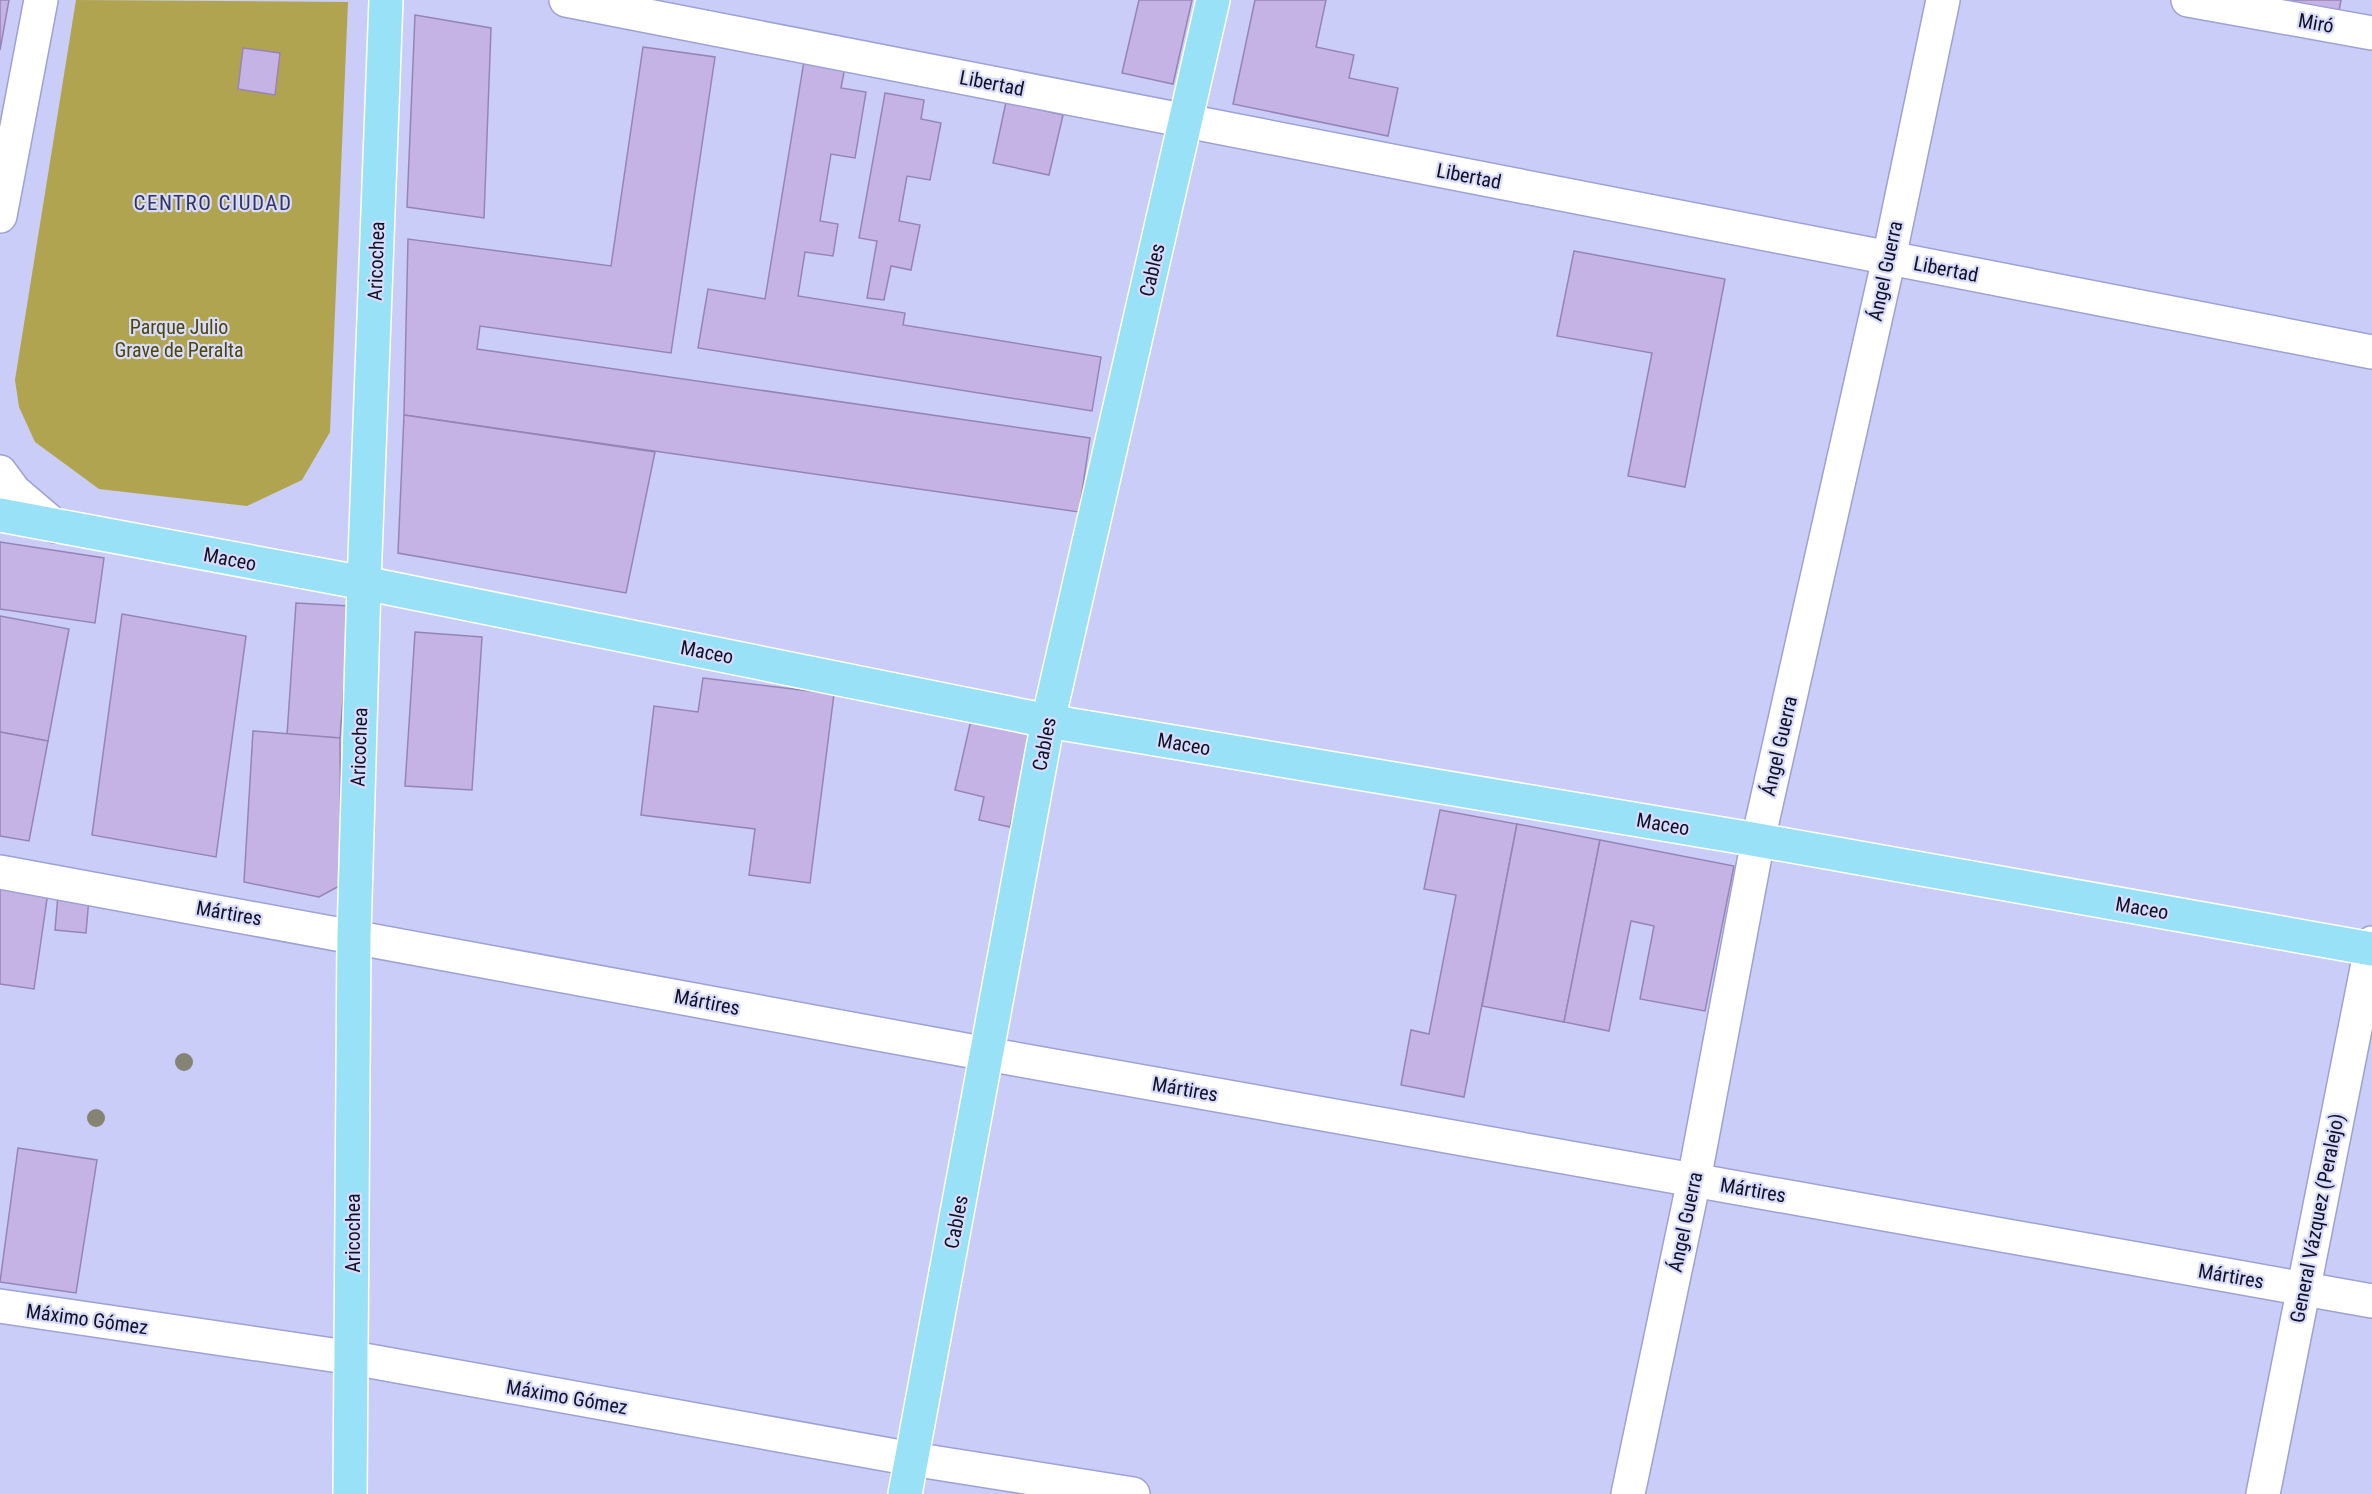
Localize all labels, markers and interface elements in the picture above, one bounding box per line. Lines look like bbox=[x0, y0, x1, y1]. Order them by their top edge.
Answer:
street label: Miró bbox=[2296, 8, 2336, 38]
street label: Libertad bbox=[958, 65, 1026, 101]
street label: Libertad bbox=[1435, 158, 1503, 194]
district label: CENTRO CIUDAD bbox=[134, 191, 292, 215]
street label: Ángel Guerra bbox=[1863, 219, 1907, 323]
street label: Aricochea bbox=[363, 221, 389, 301]
street label: Cables bbox=[1134, 241, 1170, 299]
street label: Libertad bbox=[1912, 251, 1980, 287]
park label: Parque Julio Grave de Peralta bbox=[115, 315, 243, 362]
street label: Maceo bbox=[202, 542, 258, 576]
street label: Maceo bbox=[679, 635, 735, 669]
street label: Ángel Guerra bbox=[1756, 694, 1802, 798]
street label: Aricochea bbox=[346, 707, 372, 787]
street label: Cables bbox=[1027, 715, 1061, 773]
street label: Maceo bbox=[1156, 728, 1212, 760]
street label: Maceo bbox=[1635, 808, 1691, 840]
street label: Maceo bbox=[2114, 892, 2170, 924]
street label: Mártires bbox=[194, 895, 264, 931]
street label: Mártires bbox=[672, 984, 742, 1020]
street label: Mártires bbox=[1150, 1071, 1220, 1107]
street label: General Vázquez (Peralejo) bbox=[2285, 1111, 2349, 1325]
street label: Ángel Guerra bbox=[1663, 1170, 1707, 1274]
street label: Mártires bbox=[1718, 1172, 1788, 1208]
street label: Aricochea bbox=[341, 1193, 365, 1273]
street label: Cables bbox=[939, 1193, 973, 1251]
street label: Mártires bbox=[2196, 1258, 2266, 1294]
street label: Máximo Gómez bbox=[25, 1299, 149, 1339]
street label: Máximo Gómez bbox=[504, 1375, 630, 1419]

